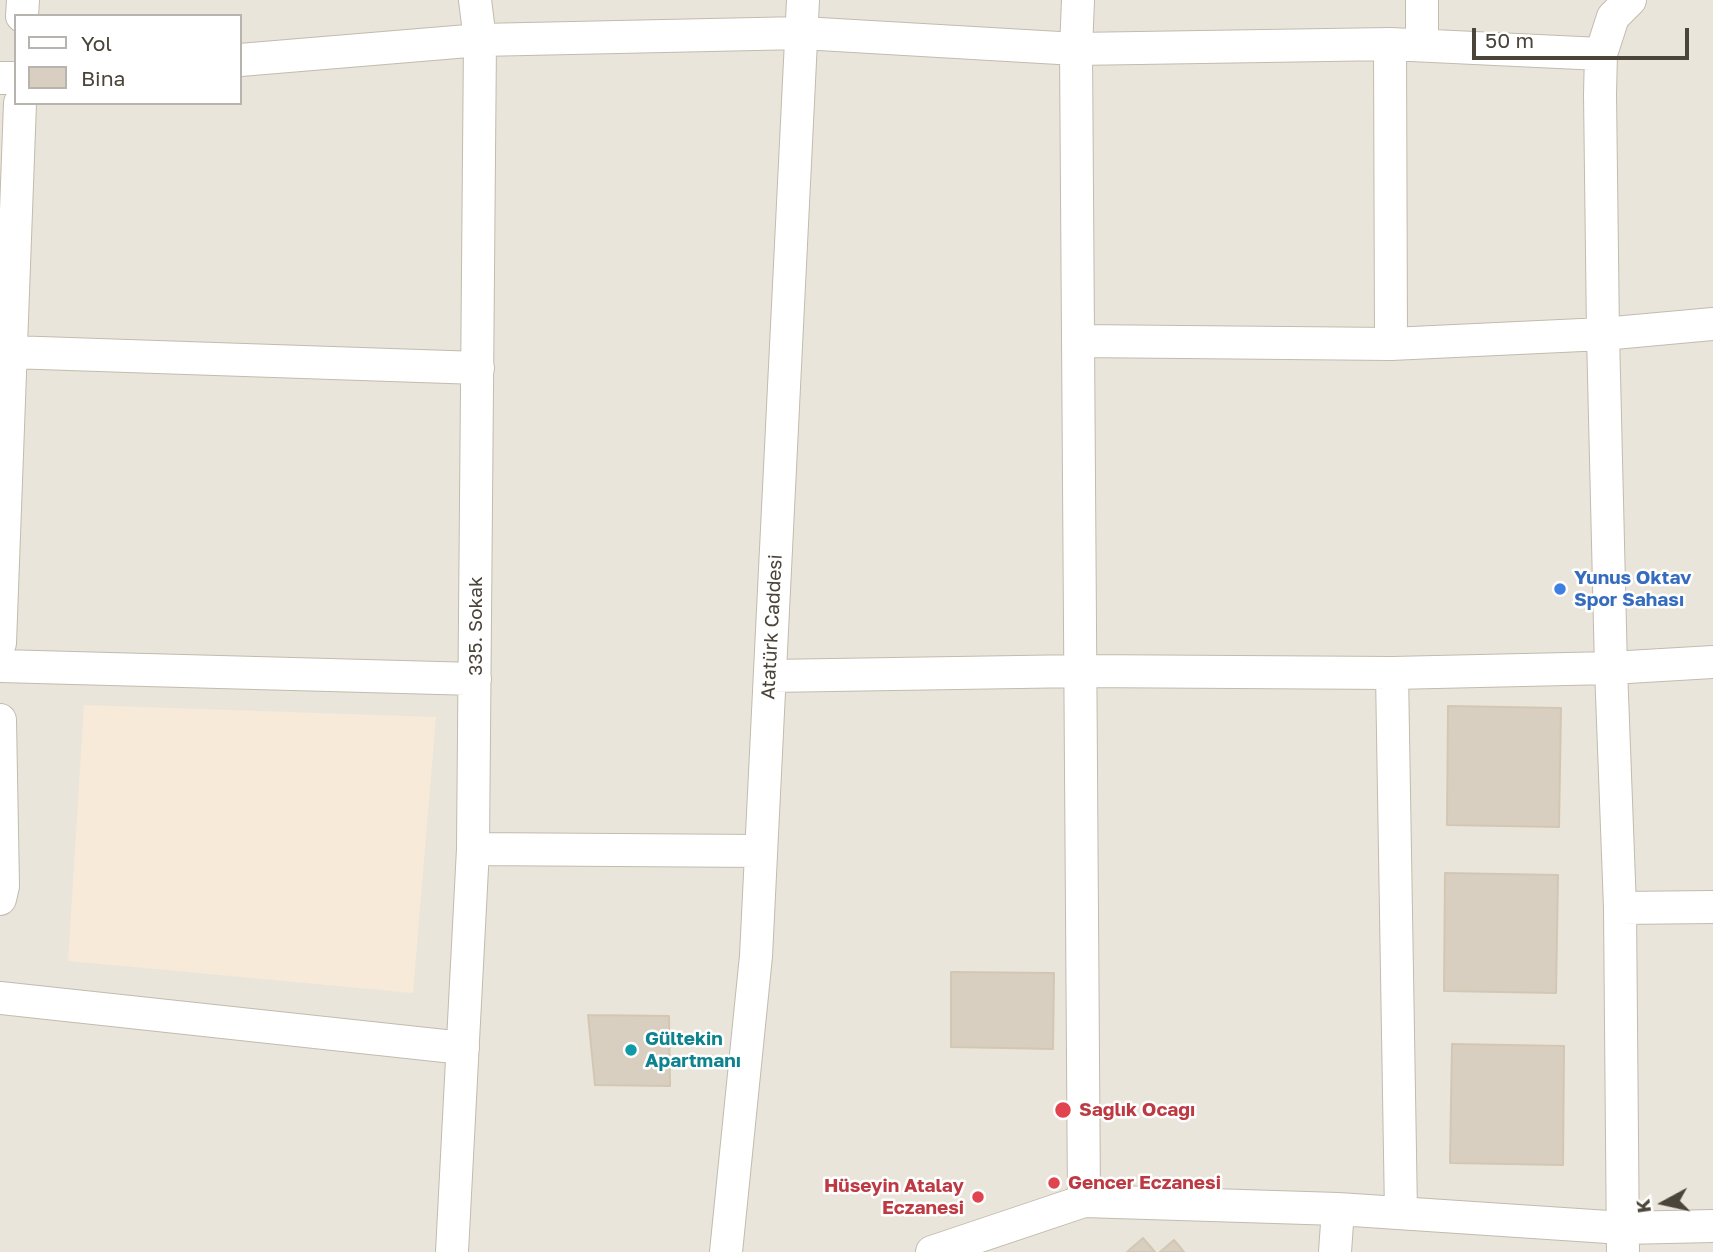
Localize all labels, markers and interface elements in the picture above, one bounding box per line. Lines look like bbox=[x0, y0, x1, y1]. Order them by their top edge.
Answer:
legend bbox=[14, 14, 242, 105]
scale bar bbox=[1475, 14, 1692, 58]
text: 50 m bbox=[1485, 27, 1534, 53]
text: Yol bbox=[81, 30, 112, 56]
text: Bina bbox=[81, 65, 125, 91]
street label: Atatürk Caddesi bbox=[757, 554, 787, 700]
place label: Yunus Oktav Spor Sahası bbox=[1574, 567, 1692, 611]
street label: 335. Sokak bbox=[465, 576, 487, 676]
marker: Yunus Oktav Spor Sahası bbox=[1552, 581, 1568, 597]
place label: Gültekin Apartmanı bbox=[645, 1028, 741, 1072]
marker: Gültekin Apartmanı bbox=[623, 1042, 639, 1058]
place label: Sağlık Ocağı bbox=[1079, 1099, 1195, 1121]
marker: Sağlık Ocağı bbox=[1053, 1100, 1073, 1120]
north arrow bbox=[1629, 1168, 1699, 1238]
place label: Gencer Eczanesi bbox=[1068, 1172, 1221, 1194]
place label: Hüseyin Atalay Eczanesi bbox=[824, 1175, 964, 1219]
marker: Gencer Eczanesi bbox=[1046, 1175, 1062, 1191]
marker: Hüseyin Atalay Eczanesi bbox=[970, 1189, 986, 1205]
text: K bbox=[1630, 1198, 1655, 1214]

